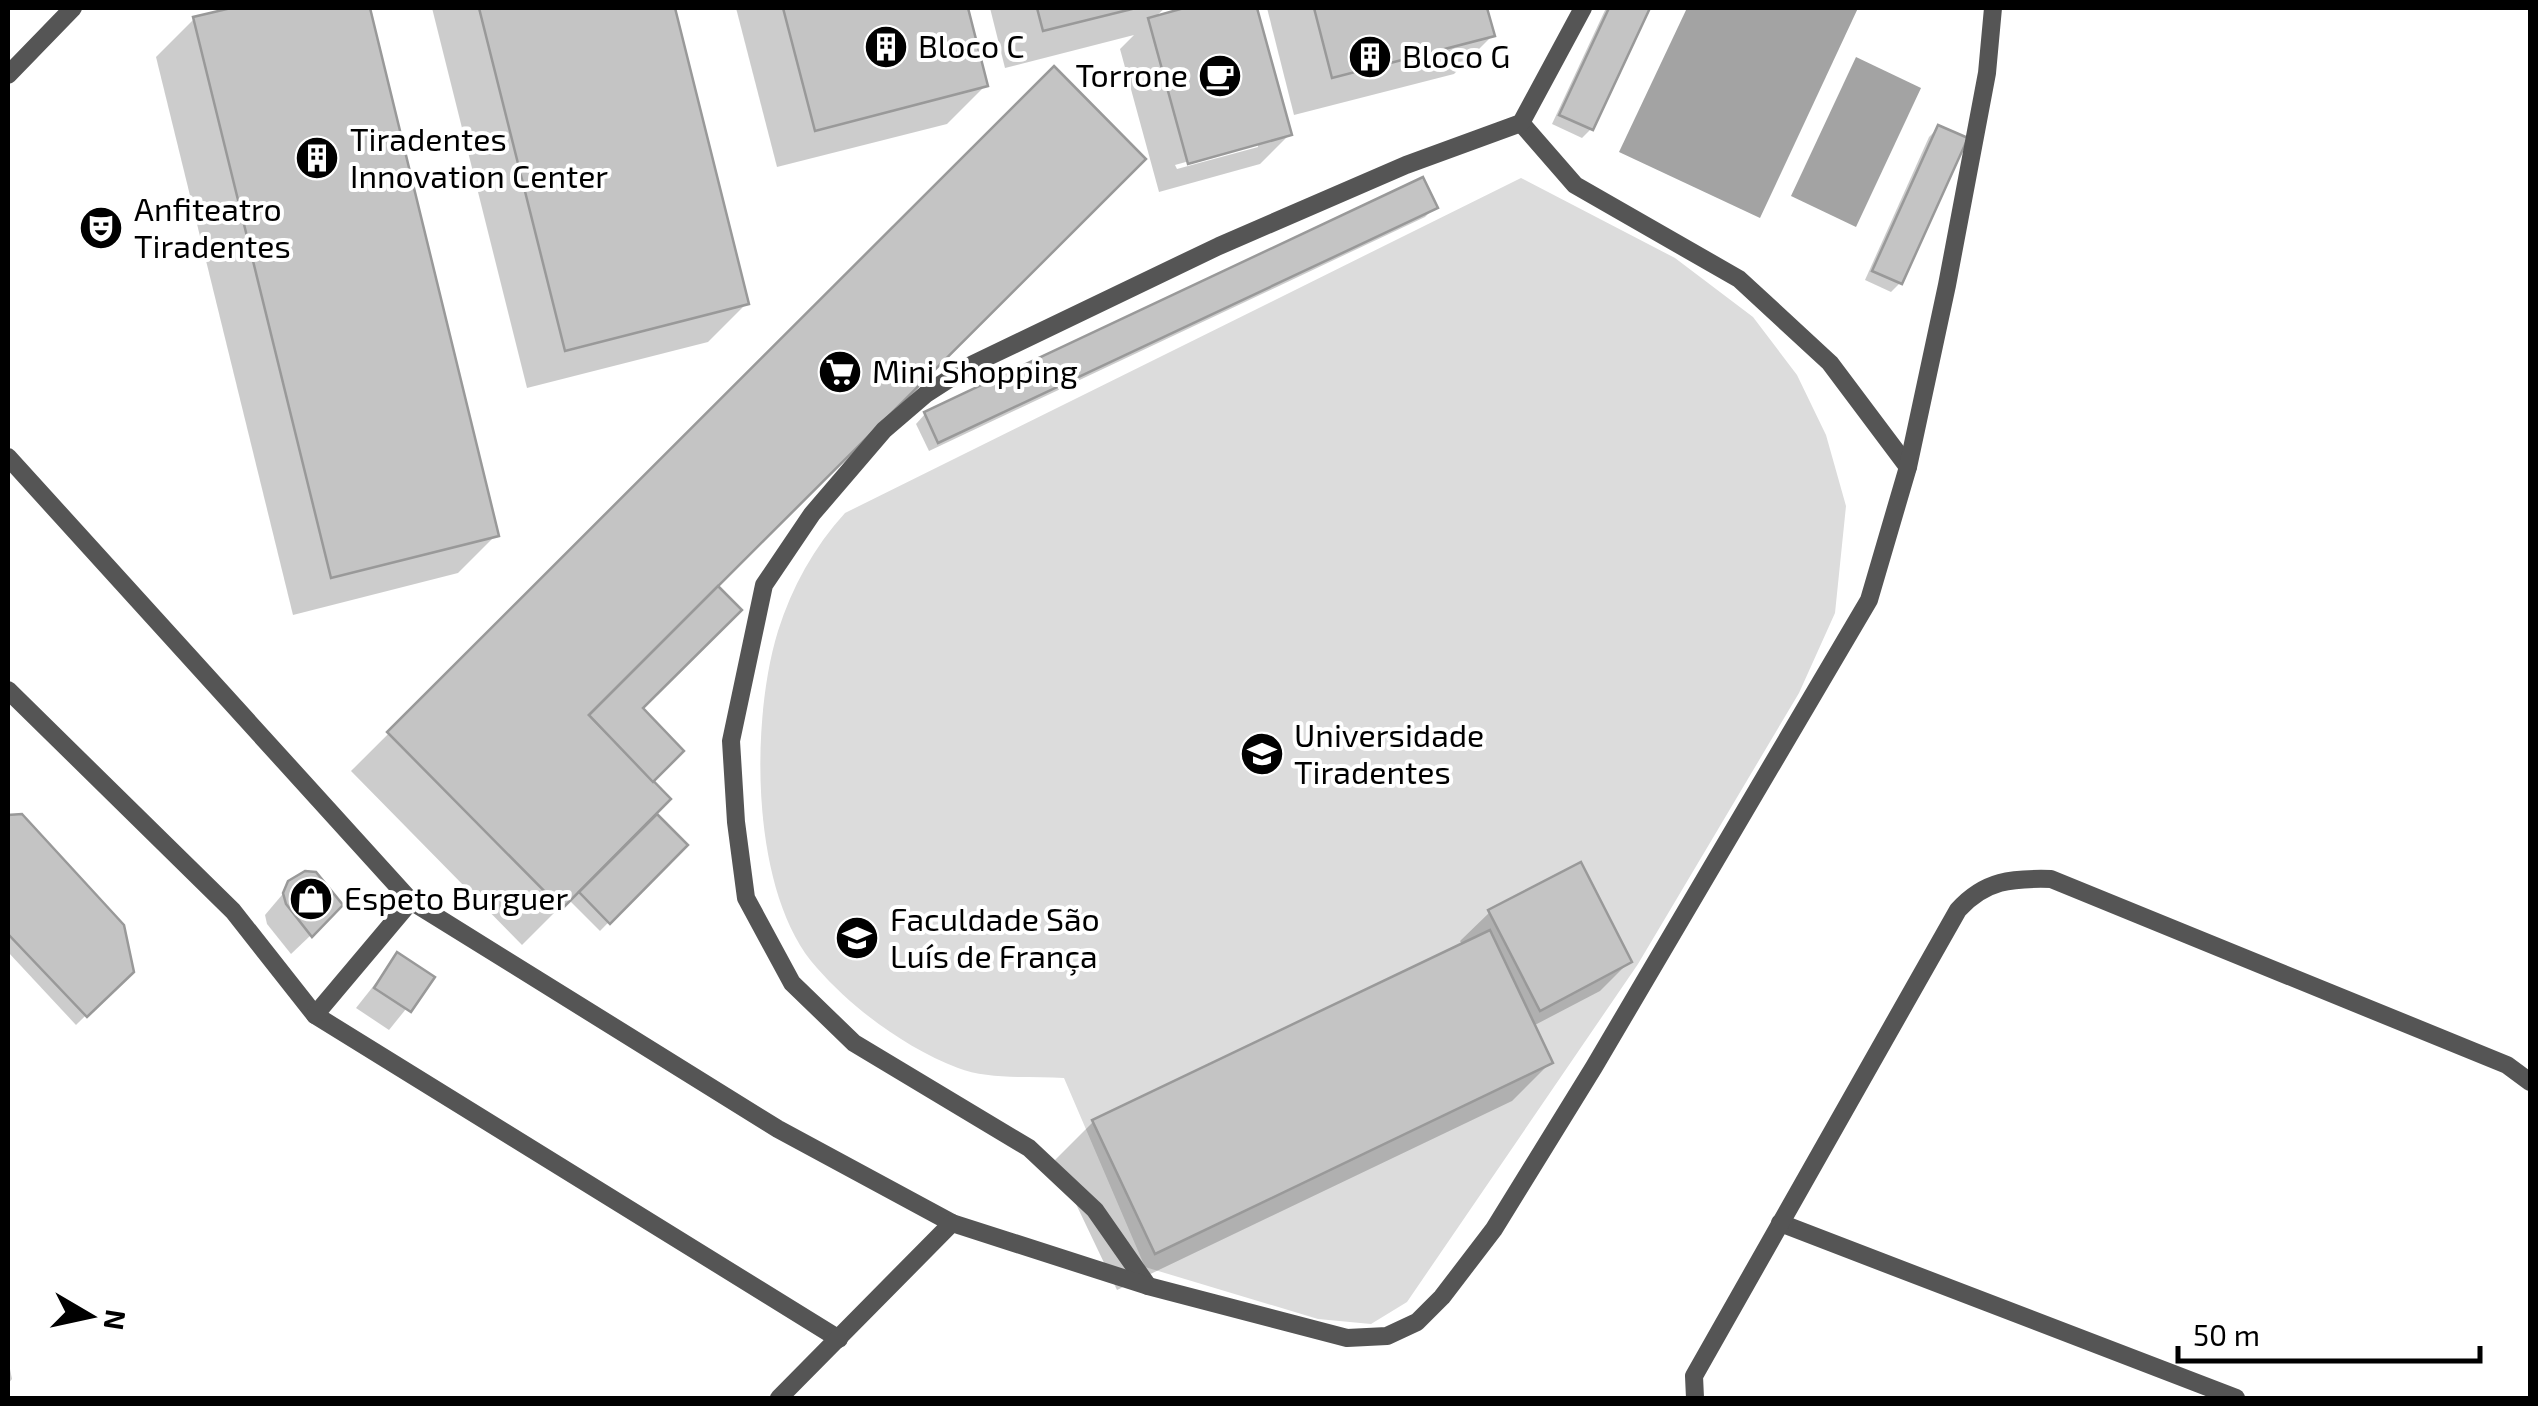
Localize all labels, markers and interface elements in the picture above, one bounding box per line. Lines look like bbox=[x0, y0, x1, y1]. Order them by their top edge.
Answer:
building icon: Bloco C bbox=[863, 24, 909, 70]
place label: Bloco C bbox=[918, 26, 1024, 64]
building icon: Bloco G bbox=[1347, 34, 1393, 80]
place label: Bloco G bbox=[1402, 36, 1510, 74]
cafe icon: Torrone bbox=[1197, 53, 1243, 99]
place label: Torrone bbox=[1076, 55, 1188, 93]
place label: Tiradentes Innovation Center bbox=[350, 119, 608, 194]
building icon: Tiradentes Innovation Center bbox=[294, 135, 340, 181]
place label: Anfiteatro Tiradentes bbox=[134, 189, 291, 264]
theatre icon: Anfiteatro Tiradentes bbox=[78, 205, 124, 251]
supermarket icon: Mini Shopping bbox=[817, 349, 863, 395]
place label: Mini Shopping bbox=[872, 351, 1078, 389]
place label: Universidade Tiradentes bbox=[1294, 715, 1484, 790]
school or university icon: Universidade Tiradentes bbox=[1239, 731, 1285, 777]
shop icon: Espeto Burguer bbox=[288, 876, 334, 922]
place label: Espeto Burguer bbox=[344, 878, 568, 916]
place label: Faculdade São Luís de França bbox=[890, 899, 1100, 976]
school or university icon: Faculdade São Luís de França bbox=[834, 915, 880, 961]
north arrow bbox=[40, 1266, 140, 1366]
scale bar bbox=[2178, 1301, 2480, 1363]
text: N bbox=[97, 1307, 134, 1333]
text: 50 m bbox=[2193, 1316, 2260, 1352]

